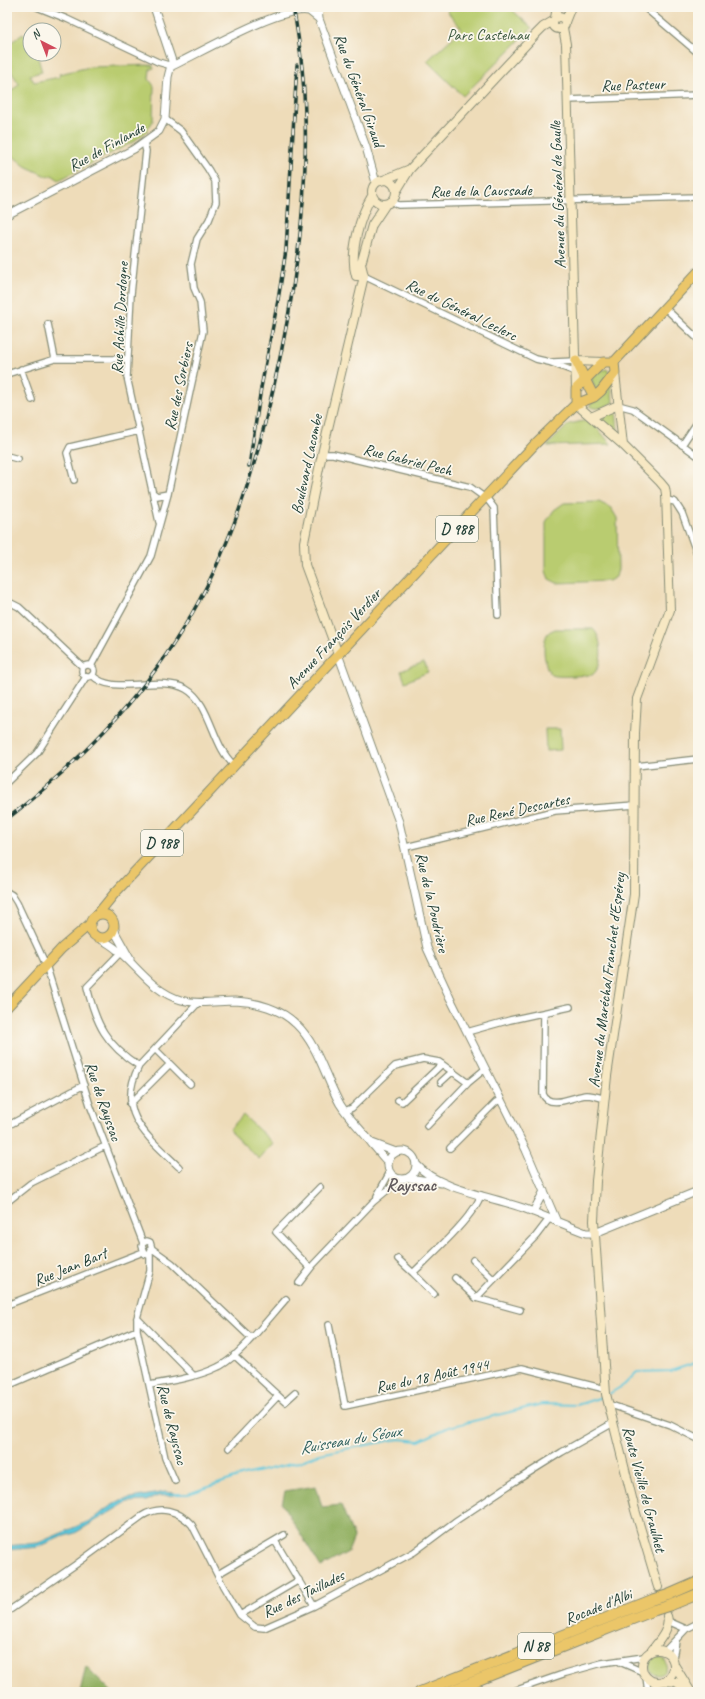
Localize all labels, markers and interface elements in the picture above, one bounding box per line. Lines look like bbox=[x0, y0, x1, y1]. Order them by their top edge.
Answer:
north arrow bbox=[22, 22, 62, 62]
park label: Parc Castelnau bbox=[447, 25, 530, 45]
text: N bbox=[28, 26, 44, 42]
street label: Rue du Général Giraud bbox=[329, 31, 390, 152]
street label: Rue Pasteur bbox=[601, 74, 667, 96]
street label: Rue de Finlande bbox=[65, 117, 150, 176]
street label: Avenue du Général de Gaulle bbox=[545, 119, 571, 269]
street label: Rue de la Caussade bbox=[430, 180, 534, 202]
street label: Rue Achille Dordogne bbox=[107, 260, 133, 375]
street label: Rue du Général Leclerc bbox=[403, 274, 521, 346]
street label: Rue des Sorbiers bbox=[160, 339, 198, 432]
street label: Boulevard Lacombe bbox=[287, 411, 328, 516]
street label: Rue Gabriel Pech bbox=[361, 439, 455, 481]
road number: D 988 bbox=[436, 516, 478, 542]
street label: Avenue François Verdier bbox=[282, 583, 387, 693]
street label: Rue René Descartes bbox=[463, 789, 573, 831]
road number: D 988 bbox=[141, 830, 183, 856]
street label: Rue de la Poudrière bbox=[411, 850, 454, 956]
street label: Avenue du Maréchal Franchet d'Espérey bbox=[584, 870, 630, 1089]
street label: Rue de Rayssac bbox=[80, 1059, 126, 1145]
district label: Rayssac bbox=[386, 1174, 437, 1196]
street label: Rue Jean Bart bbox=[31, 1242, 112, 1291]
street label: Rue du 18 Août 1944 bbox=[374, 1354, 492, 1398]
street label: Rue de Rayssac bbox=[152, 1382, 192, 1468]
water label: Ruisseau du Séoux bbox=[298, 1420, 405, 1459]
street label: Route Vieille de Graulhet bbox=[618, 1424, 671, 1556]
street label: Rue des Taillades bbox=[259, 1565, 349, 1622]
street label: Rocade d'Albi bbox=[562, 1584, 637, 1629]
road number: N 88 bbox=[518, 1633, 554, 1659]

